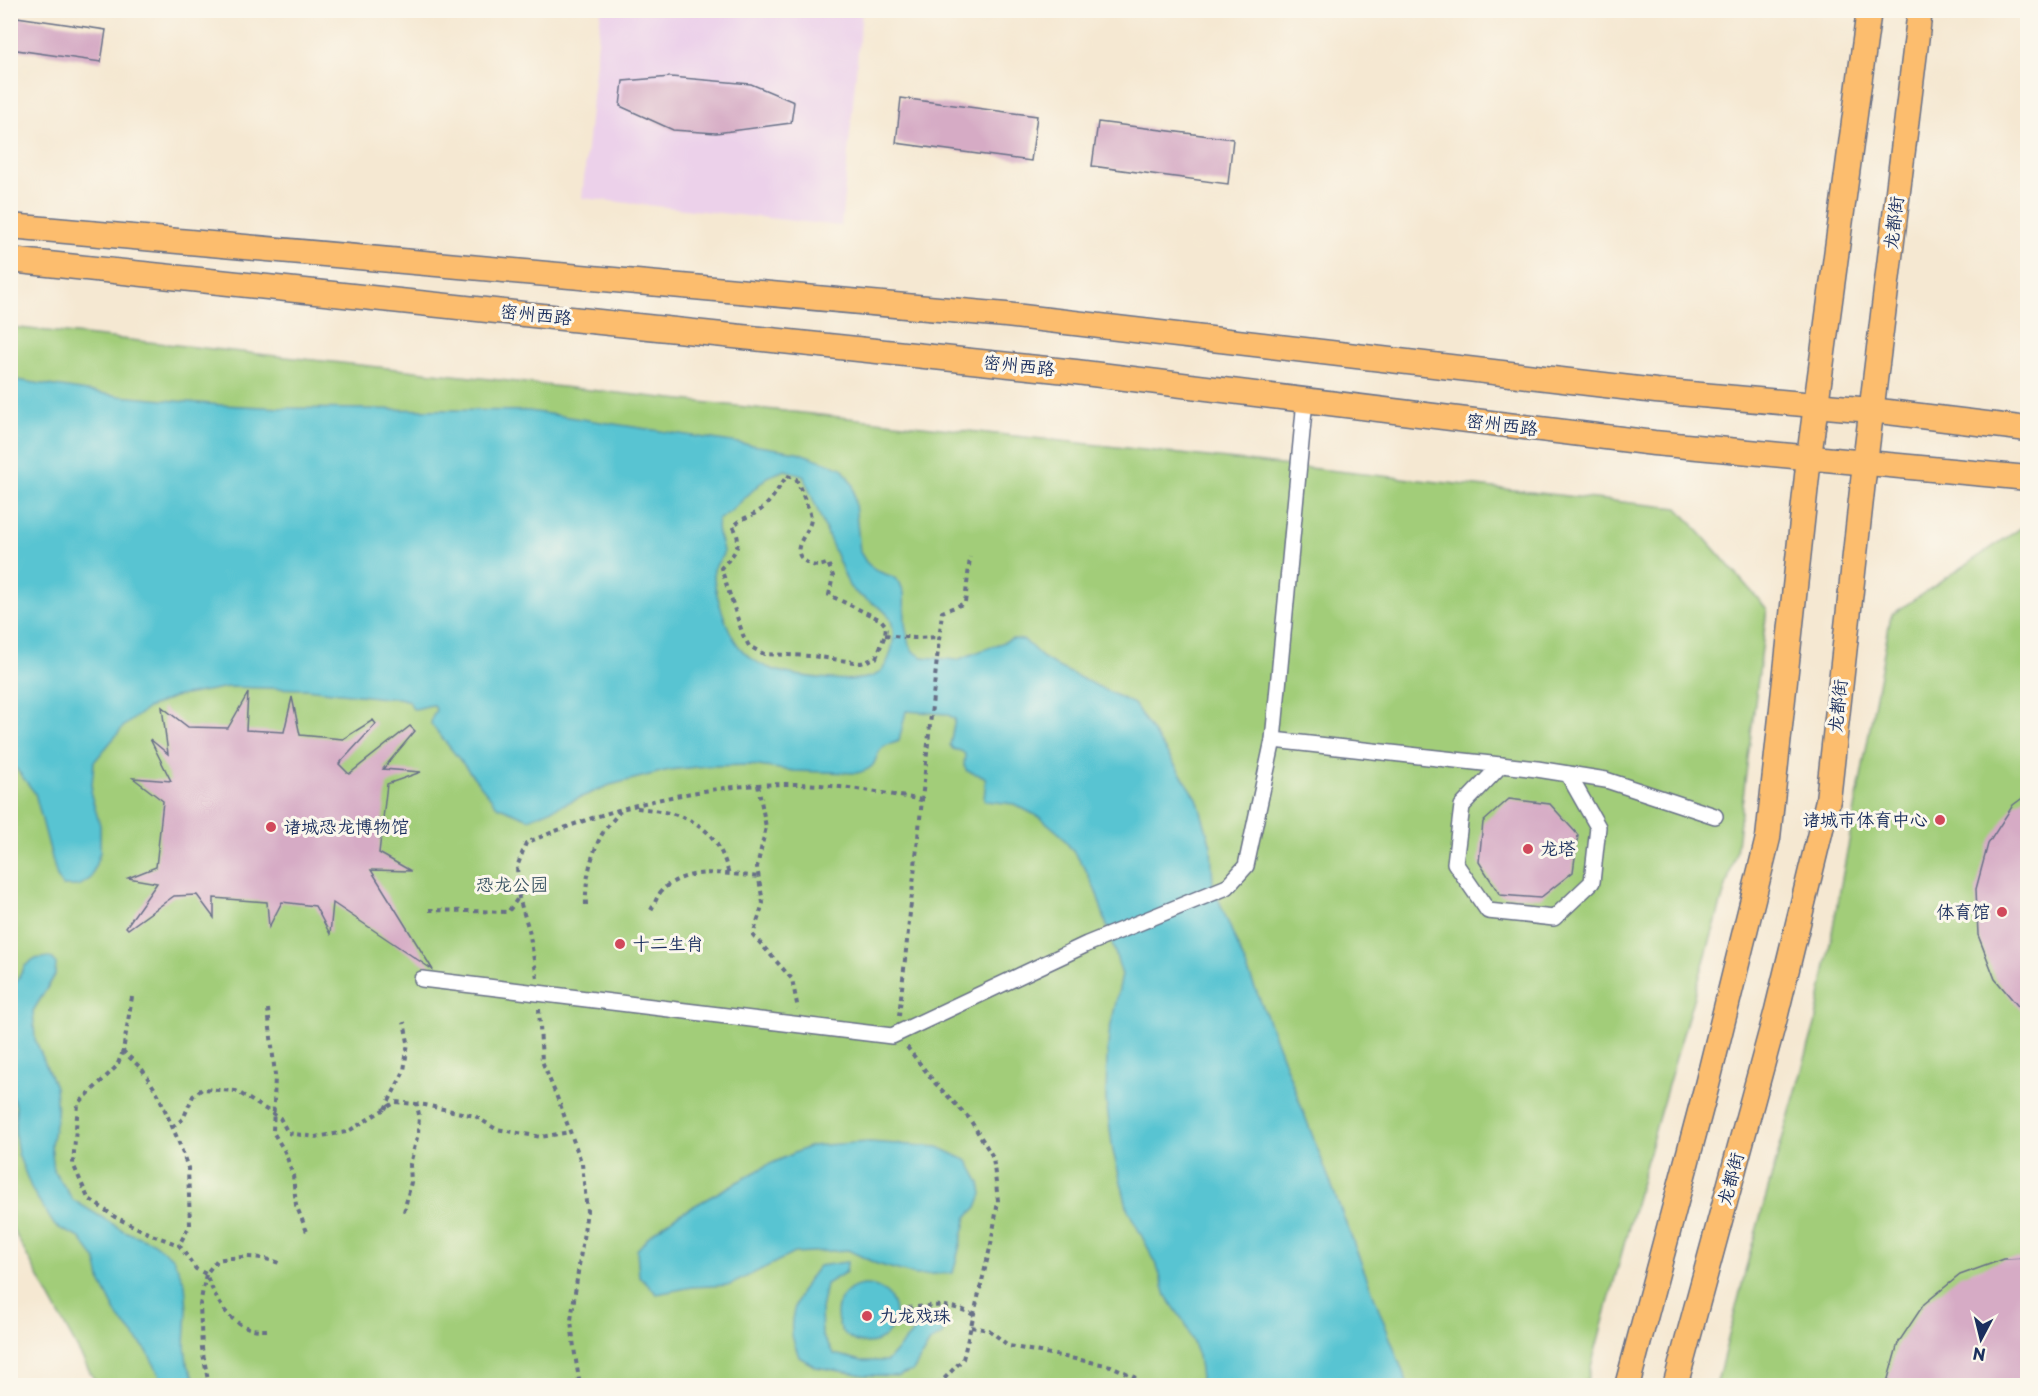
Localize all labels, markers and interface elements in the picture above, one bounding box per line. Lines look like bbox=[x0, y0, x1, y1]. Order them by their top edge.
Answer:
street label: 龙都街 bbox=[1876, 194, 1909, 251]
street label: 密州西路 bbox=[499, 296, 573, 331]
street label: 密州西路 bbox=[982, 347, 1056, 382]
street label: 密州西路 bbox=[1465, 406, 1540, 441]
street label: 龙都街 bbox=[1820, 678, 1853, 734]
place label: 诸城市体育中心 bbox=[1802, 805, 1928, 832]
place label: 诸城恐龙博物馆 bbox=[283, 812, 409, 839]
marker: 诸城市体育中心 bbox=[1933, 813, 1947, 827]
marker: 诸城恐龙博物馆 bbox=[264, 820, 278, 834]
place label: 龙塔 bbox=[1540, 834, 1576, 861]
marker: 龙塔 bbox=[1521, 842, 1535, 856]
park label: 恐龙公园 bbox=[476, 870, 548, 897]
place label: 体育馆 bbox=[1936, 897, 1990, 924]
marker: 体育馆 bbox=[1995, 905, 2009, 919]
place label: 十二生肖 bbox=[632, 929, 704, 956]
marker: 十二生肖 bbox=[613, 937, 627, 951]
street label: 龙都街 bbox=[1710, 1149, 1750, 1208]
place label: 九龙戏珠 bbox=[879, 1301, 951, 1328]
marker: 九龙戏珠 bbox=[860, 1309, 874, 1323]
north arrow bbox=[1951, 1309, 2011, 1369]
text: N bbox=[1971, 1342, 1987, 1368]

